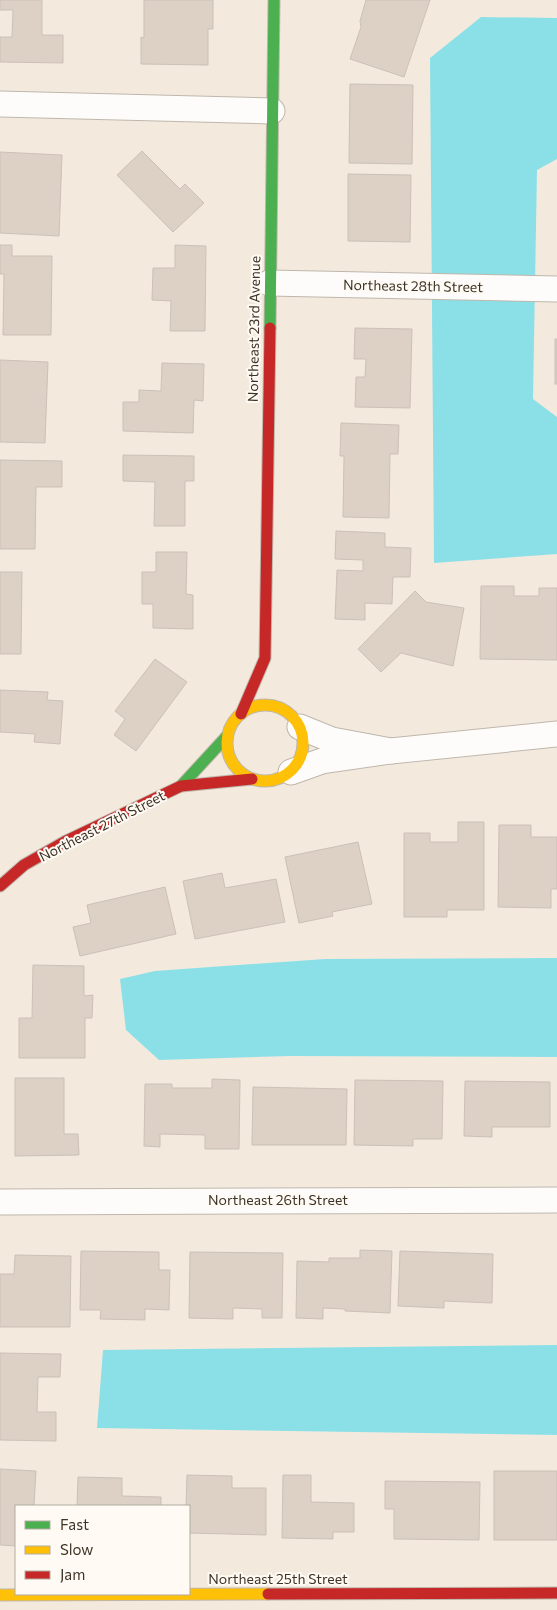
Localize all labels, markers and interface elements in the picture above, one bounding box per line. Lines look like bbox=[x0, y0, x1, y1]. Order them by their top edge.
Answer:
street label: Northeast 23rd Avenue bbox=[244, 256, 263, 402]
street label: Northeast 28th Street bbox=[343, 276, 483, 295]
street label: Northeast 27th Street bbox=[36, 786, 168, 865]
street label: Northeast 26th Street bbox=[208, 1191, 348, 1208]
legend bbox=[15, 1505, 190, 1595]
text: Fast bbox=[60, 1515, 89, 1533]
text: Slow bbox=[60, 1540, 93, 1558]
text: Jam bbox=[60, 1565, 85, 1583]
street label: Northeast 25th Street bbox=[208, 1570, 348, 1587]

